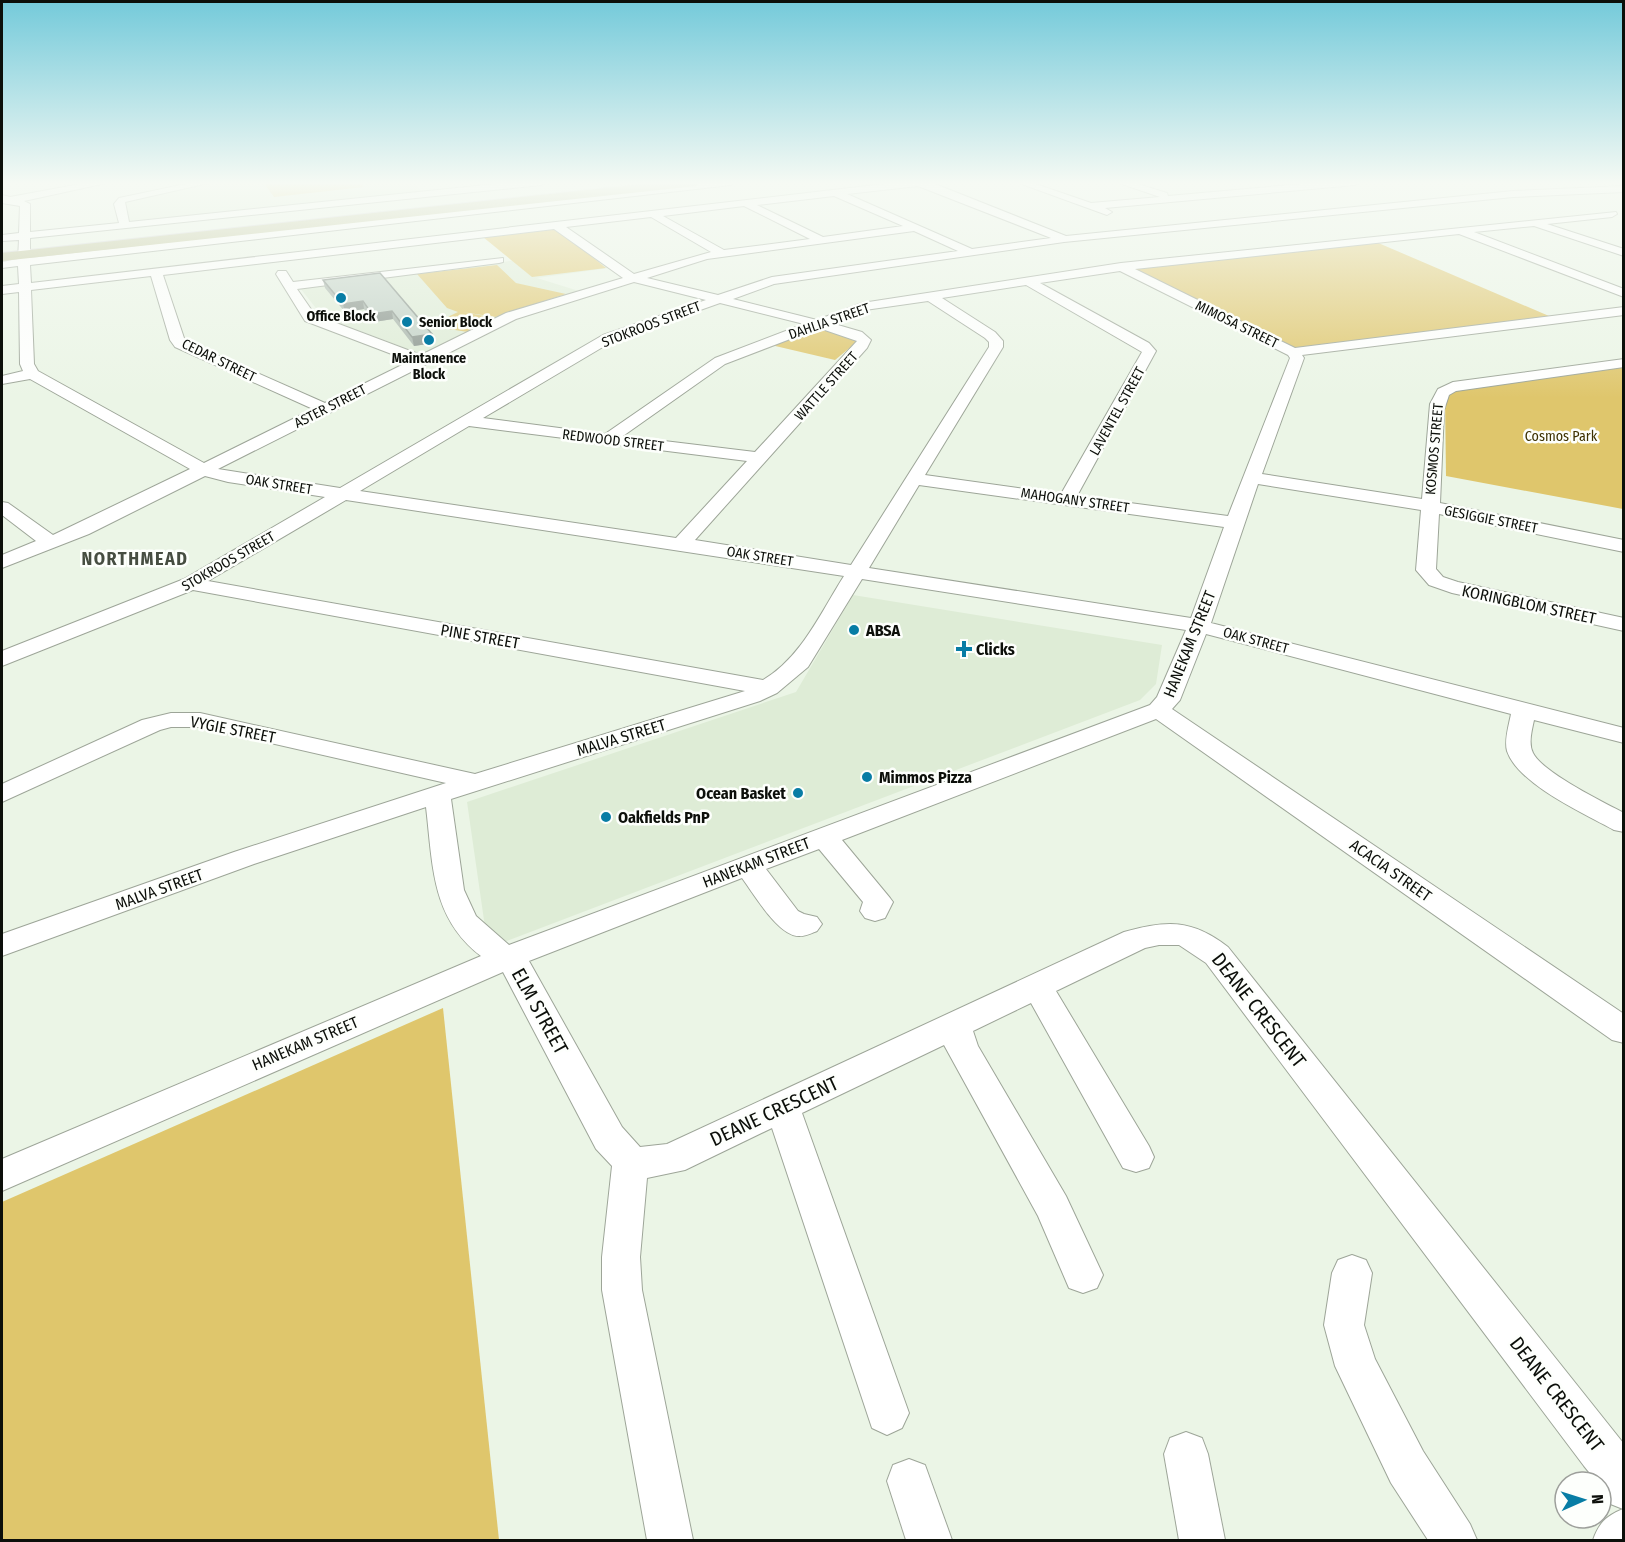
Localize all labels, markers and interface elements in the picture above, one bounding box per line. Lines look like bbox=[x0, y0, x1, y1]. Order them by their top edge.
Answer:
marker: Office Block bbox=[334, 291, 348, 305]
street label: MIMOSA STREET bbox=[1193, 297, 1281, 352]
street label: STOKROOS STREET bbox=[599, 298, 703, 351]
street label: DAHLIA STREET bbox=[786, 299, 872, 343]
place label: Office Block bbox=[306, 308, 376, 325]
place label: Senior Block bbox=[419, 314, 493, 331]
marker: Senior Block bbox=[400, 315, 414, 329]
marker: Maintanence Block bbox=[422, 333, 436, 347]
street label: CEDAR STREET bbox=[179, 335, 259, 386]
street label: WATTLE STREET bbox=[791, 348, 862, 424]
place label: Maintanence Block bbox=[392, 350, 466, 383]
street label: LAVENTEL STREET bbox=[1086, 364, 1149, 458]
street label: ASTER STREET bbox=[291, 381, 369, 432]
street label: KOSMOS STREET bbox=[1422, 402, 1447, 496]
street label: REDWOOD STREET bbox=[561, 426, 665, 455]
park label: Cosmos Park bbox=[1525, 428, 1598, 445]
street label: OAK STREET bbox=[244, 471, 314, 498]
street label: MAHOGANY STREET bbox=[1020, 484, 1131, 517]
street label: GESIGGIE STREET bbox=[1443, 502, 1540, 537]
street label: STOKROOS STREET bbox=[179, 528, 278, 595]
street label: OAK STREET bbox=[725, 543, 795, 570]
district label: NORTHMEAD bbox=[81, 548, 189, 570]
street label: KORINGBLOM STREET bbox=[1460, 581, 1598, 628]
street label: HANEKAM STREET bbox=[1159, 587, 1220, 700]
street label: PINE STREET bbox=[439, 620, 521, 653]
place label: ABSA bbox=[865, 621, 901, 640]
marker: ABSA bbox=[847, 623, 861, 637]
street label: OAK STREET bbox=[1221, 624, 1291, 658]
place label: Clicks bbox=[976, 640, 1015, 659]
marker: Clicks bbox=[957, 642, 971, 656]
street label: VYGIE STREET bbox=[189, 712, 278, 747]
street label: MALVA STREET bbox=[574, 715, 668, 760]
place label: Mimmos Pizza bbox=[879, 768, 972, 787]
marker: Mimmos Pizza bbox=[860, 770, 874, 784]
place label: Ocean Basket bbox=[696, 784, 786, 803]
marker: Ocean Basket bbox=[791, 786, 805, 800]
place label: Oakfields PnP bbox=[618, 808, 710, 827]
marker: Oakfields PnP bbox=[599, 810, 613, 824]
street label: HANEKAM STREET bbox=[700, 833, 813, 892]
street label: ACACIA STREET bbox=[1346, 835, 1436, 906]
street label: MALVA STREET bbox=[113, 865, 206, 914]
street label: DEANE CRESCENT bbox=[1207, 948, 1312, 1073]
street label: ELM STREET bbox=[507, 964, 574, 1059]
street label: HANEKAM STREET bbox=[249, 1012, 362, 1074]
street label: DEANE CRESCENT bbox=[706, 1070, 843, 1151]
street label: DEANE CRESCENT bbox=[1505, 1332, 1610, 1457]
north arrow bbox=[1553, 1470, 1613, 1530]
text: N bbox=[1588, 1494, 1607, 1505]

